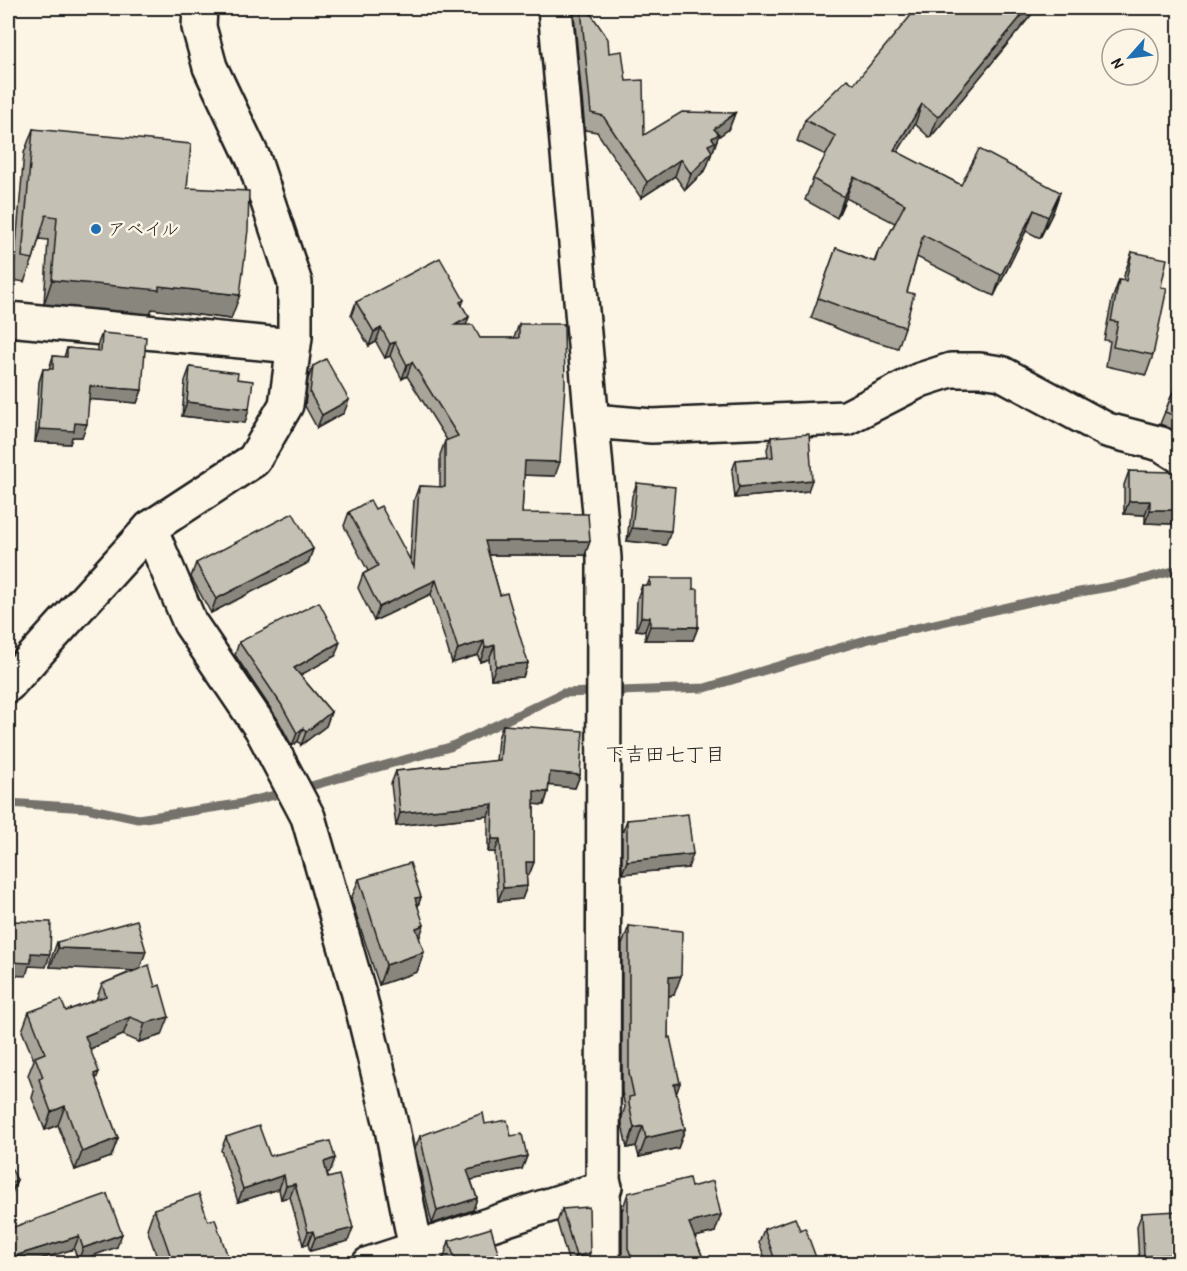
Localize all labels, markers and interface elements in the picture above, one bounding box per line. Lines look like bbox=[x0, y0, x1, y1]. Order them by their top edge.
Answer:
north arrow bbox=[1100, 27, 1160, 87]
text: N bbox=[1105, 55, 1128, 73]
place label: アベイル bbox=[108, 216, 179, 241]
marker: アベイル bbox=[89, 222, 103, 236]
district label: 下吉田七丁目 bbox=[605, 740, 725, 767]

